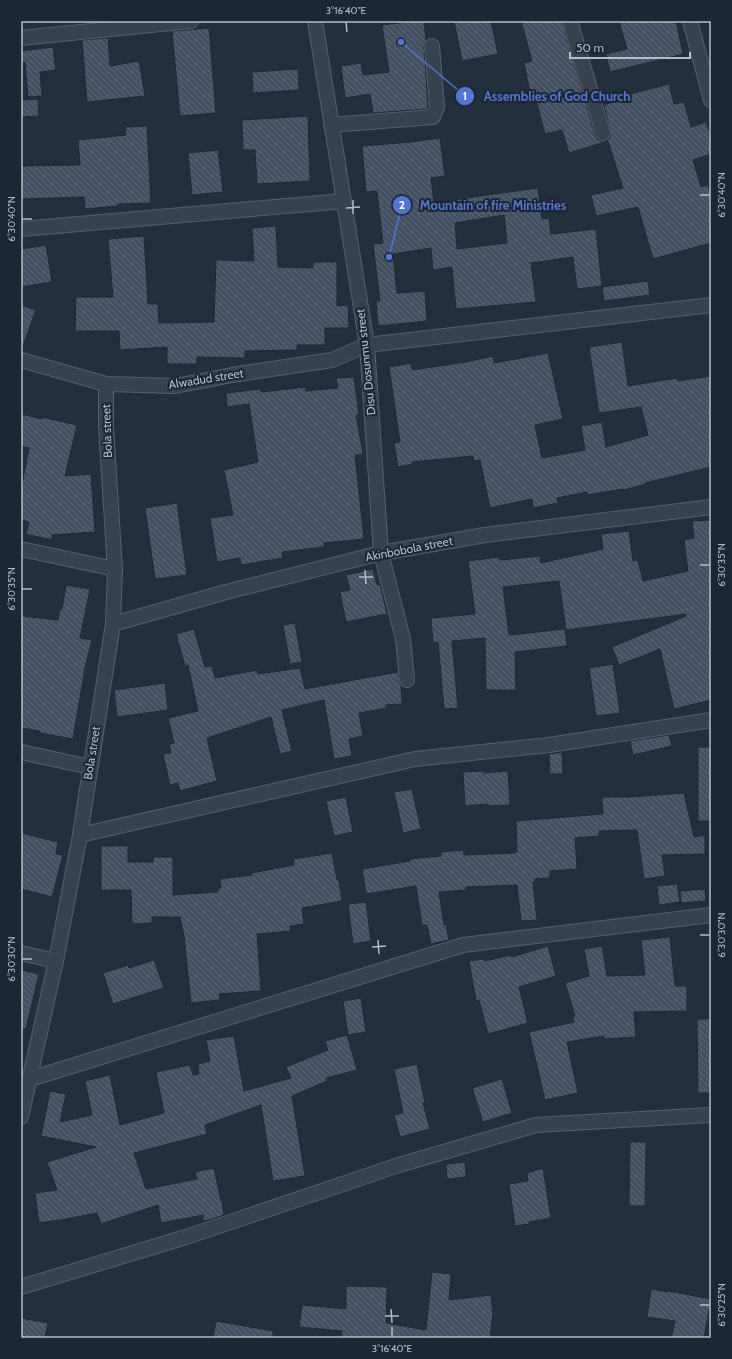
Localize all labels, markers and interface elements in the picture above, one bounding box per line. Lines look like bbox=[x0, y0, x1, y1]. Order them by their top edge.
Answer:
text: 3°16'40"E bbox=[326, 4, 367, 17]
scale bar bbox=[570, 34, 690, 60]
text: 50 m bbox=[576, 40, 604, 55]
callout: Assemblies of God Church bbox=[455, 84, 638, 109]
text: 1 bbox=[463, 88, 467, 103]
text: Assemblies of God Church bbox=[484, 88, 630, 104]
text: 6°30'40"N bbox=[715, 172, 728, 218]
callout: Mountain of fire Ministries bbox=[392, 193, 574, 218]
text: 6°30'40"N bbox=[5, 196, 18, 242]
text: 2 bbox=[399, 197, 405, 212]
text: Mountain of fire Ministries bbox=[420, 197, 567, 213]
street label: Disu Dosunmu street bbox=[352, 308, 379, 416]
street label: Alwadud street bbox=[167, 365, 245, 392]
street label: Bola street bbox=[98, 404, 115, 458]
street label: Akinbobola street bbox=[364, 533, 454, 564]
text: 6°30'35"N bbox=[715, 543, 728, 587]
text: 6°30'35"N bbox=[5, 567, 18, 611]
street label: Bola street bbox=[80, 725, 103, 781]
text: 6°30'30"N bbox=[715, 912, 728, 958]
text: 6°30'30"N bbox=[5, 936, 18, 982]
text: 6°30'25"N bbox=[715, 1283, 728, 1327]
text: 3°16'40"E bbox=[372, 1342, 413, 1355]

